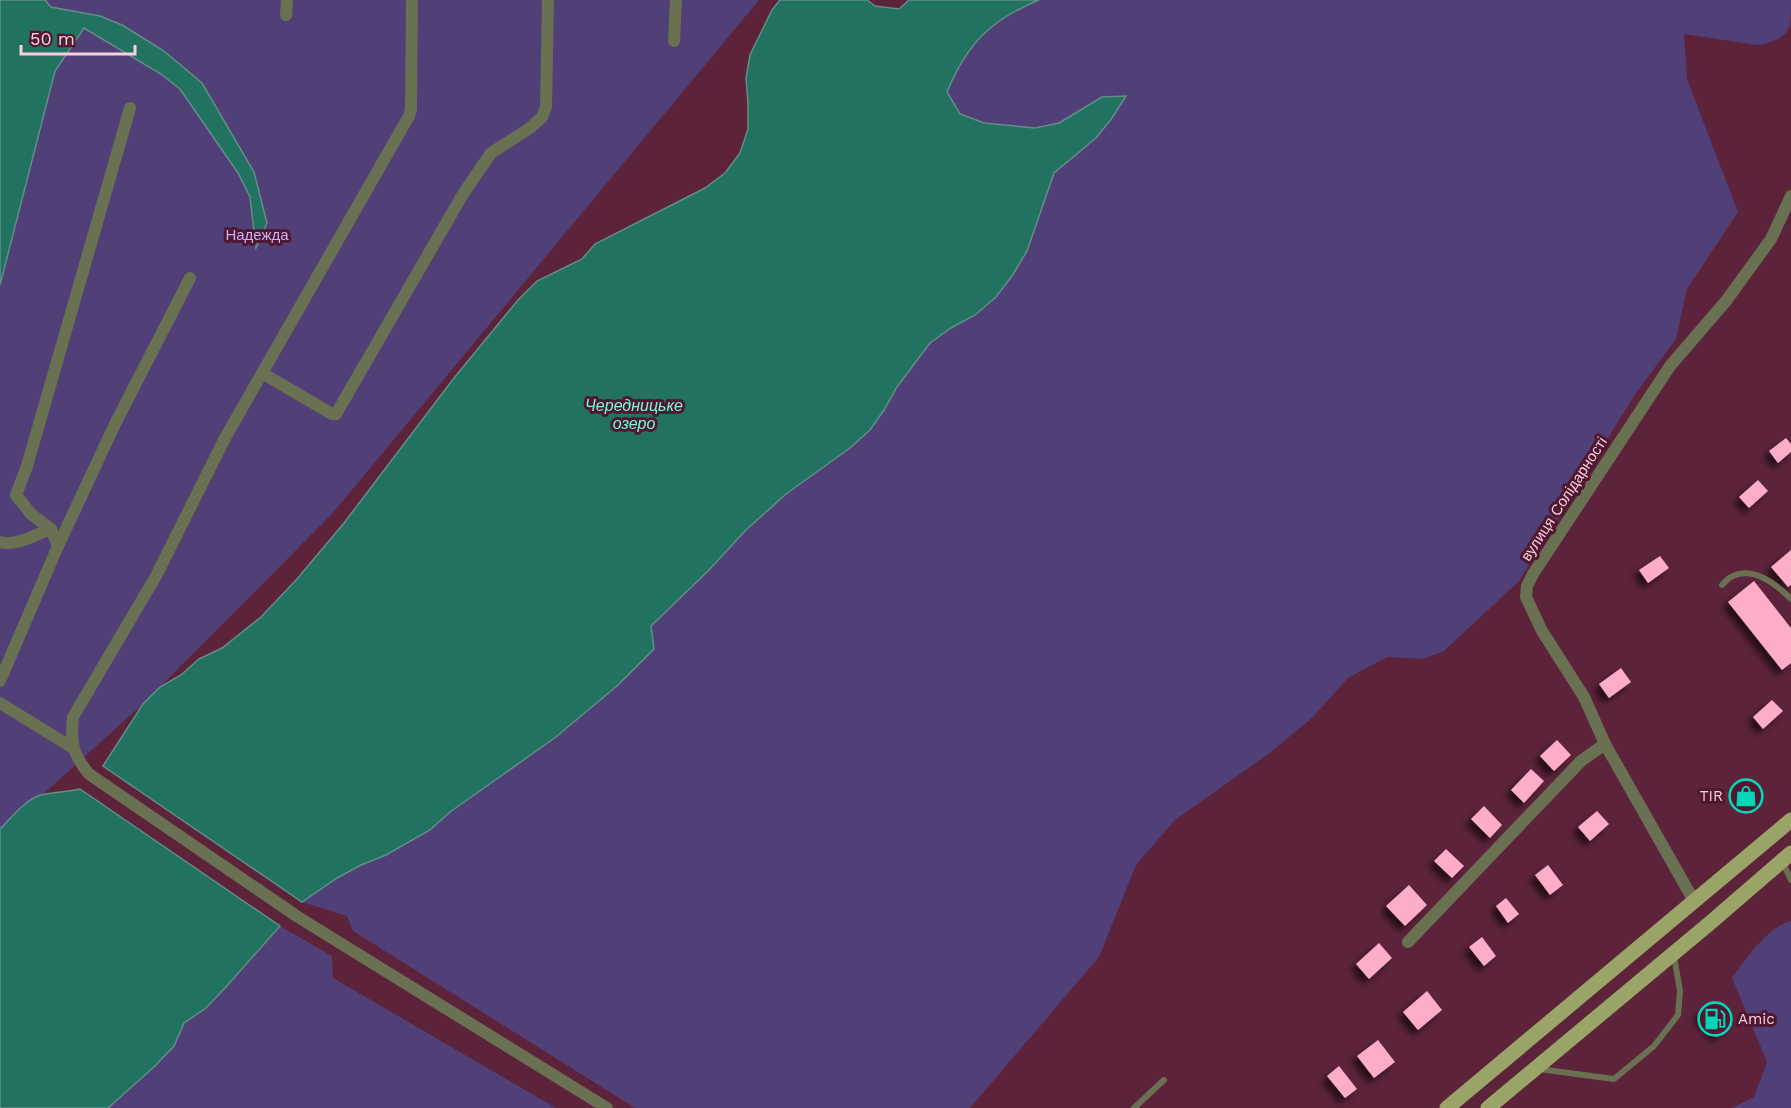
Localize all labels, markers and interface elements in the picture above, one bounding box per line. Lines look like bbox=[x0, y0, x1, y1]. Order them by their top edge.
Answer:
scale bar bbox=[21, 18, 135, 56]
text: 50 m bbox=[30, 28, 75, 49]
park label: Надежда bbox=[225, 226, 289, 244]
water label: Чередницьке озеро bbox=[585, 396, 683, 433]
street label: вулиця Солідарності bbox=[1517, 434, 1611, 564]
shop icon: TIR bbox=[1728, 778, 1764, 814]
place label: TIR bbox=[1700, 787, 1723, 805]
fuel station icon: Amic bbox=[1697, 1001, 1733, 1037]
place label: Amic bbox=[1738, 1010, 1775, 1028]

